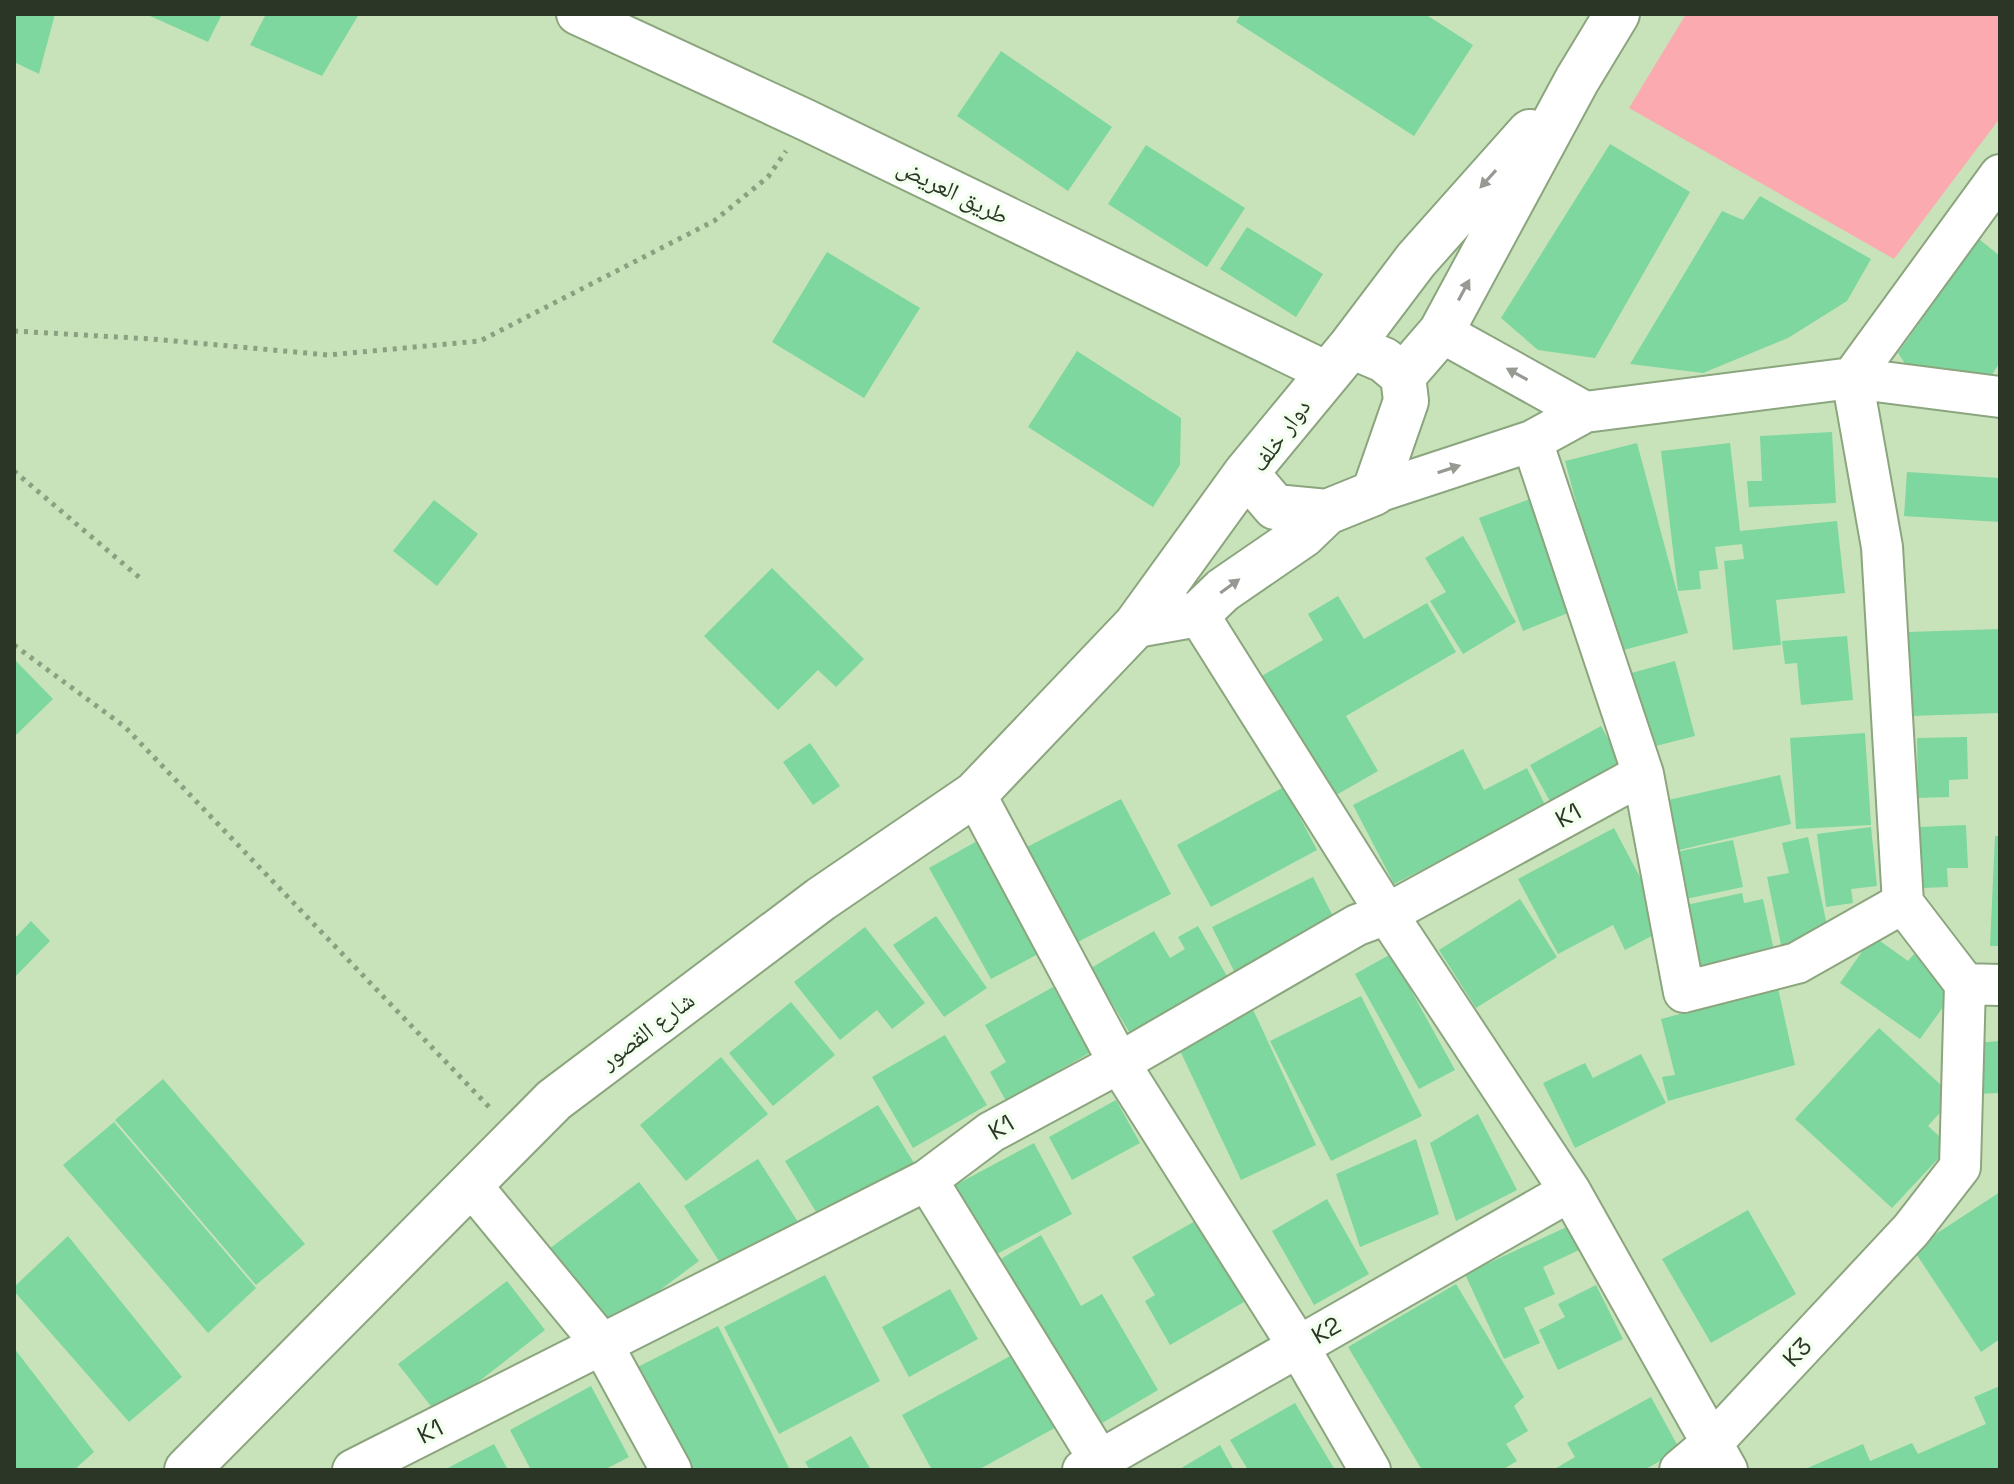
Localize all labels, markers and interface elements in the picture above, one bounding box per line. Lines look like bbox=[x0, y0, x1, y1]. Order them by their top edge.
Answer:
street label: طريق العريض bbox=[892, 151, 1014, 231]
one-way arrow bbox=[1479, 170, 1497, 189]
one-way arrow bbox=[1456, 279, 1470, 301]
one-way arrow bbox=[1506, 367, 1528, 381]
street label: دوار خلف bbox=[1243, 392, 1317, 478]
one-way arrow bbox=[1437, 462, 1461, 474]
one-way arrow bbox=[1220, 578, 1241, 594]
street label: K1 bbox=[1550, 795, 1586, 835]
street label: شارع القصور bbox=[593, 984, 701, 1076]
street label: K1 bbox=[982, 1107, 1020, 1147]
street label: K2 bbox=[1306, 1309, 1346, 1351]
street label: K3 bbox=[1776, 1331, 1818, 1373]
street label: K1 bbox=[412, 1412, 448, 1450]

